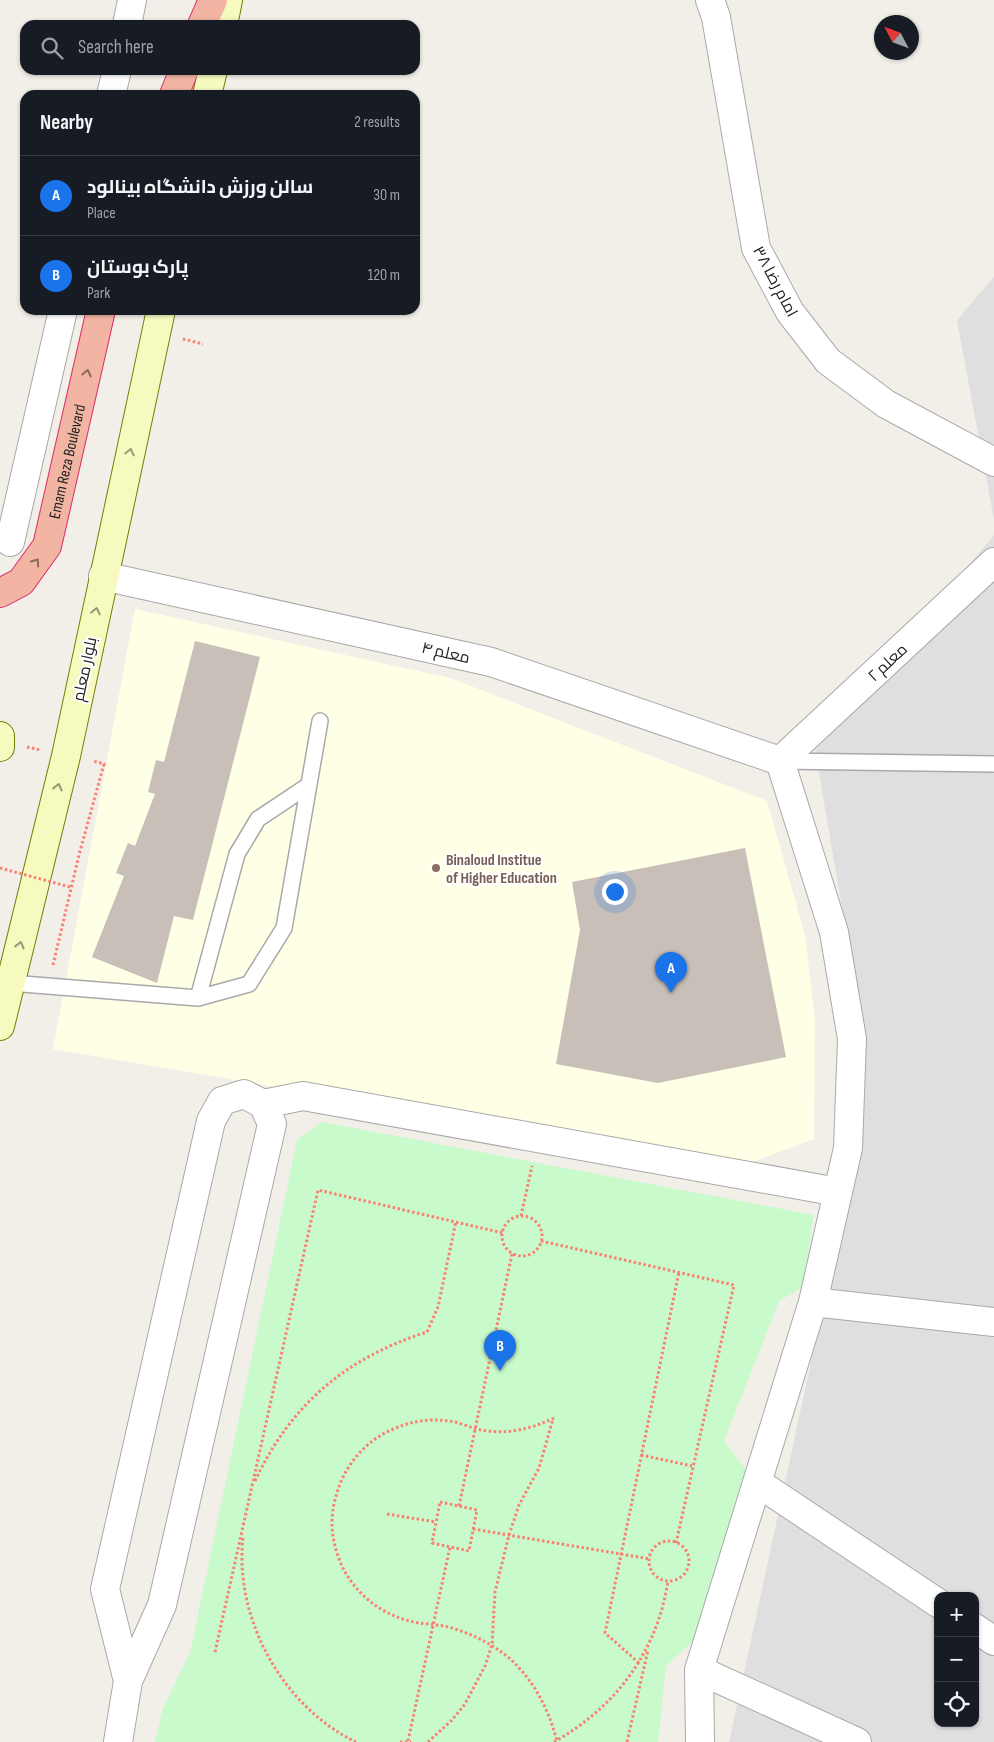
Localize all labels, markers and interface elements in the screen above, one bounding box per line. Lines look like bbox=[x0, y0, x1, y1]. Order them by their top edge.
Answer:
north arrow bbox=[874, 15, 919, 60]
search box bbox=[20, 20, 420, 75]
icon: search bbox=[38, 34, 66, 62]
text: Search here bbox=[78, 36, 154, 59]
text: Nearby bbox=[40, 110, 93, 135]
text: 2 results bbox=[354, 113, 400, 132]
text: سالن ورزش دانشگاه بینالود bbox=[87, 176, 313, 199]
text: A bbox=[52, 186, 60, 205]
text: 30 m bbox=[373, 186, 400, 205]
text: Place bbox=[87, 204, 116, 223]
street label: امام رضا ۳۸ bbox=[747, 243, 801, 321]
text: پارک بوستان bbox=[87, 256, 188, 279]
text: B bbox=[52, 266, 60, 285]
text: 120 m bbox=[368, 266, 400, 285]
text: Park bbox=[87, 284, 110, 303]
one-way arrow bbox=[81, 368, 92, 377]
street label: Emam Reza Boulevard bbox=[46, 403, 90, 521]
one-way arrow bbox=[124, 447, 135, 456]
one-way arrow bbox=[30, 559, 38, 568]
one-way arrow bbox=[90, 606, 101, 615]
street label: بلوار معلم bbox=[69, 635, 103, 703]
street label: معلم ۴ bbox=[419, 639, 472, 669]
street label: معلم ۲ bbox=[864, 640, 912, 687]
one-way arrow bbox=[53, 783, 63, 791]
place label: Binaloud Institue of Higher Education bbox=[446, 851, 557, 888]
marker: Binaloud Institue of Higher Education bbox=[430, 862, 442, 874]
your location bbox=[602, 879, 628, 905]
one-way arrow bbox=[14, 940, 25, 949]
pin: A bbox=[655, 952, 687, 993]
pin: B bbox=[484, 1330, 516, 1371]
map controls bbox=[934, 1592, 979, 1727]
button: + bbox=[934, 1592, 979, 1637]
button: − bbox=[934, 1637, 979, 1682]
button: locate bbox=[934, 1682, 979, 1727]

